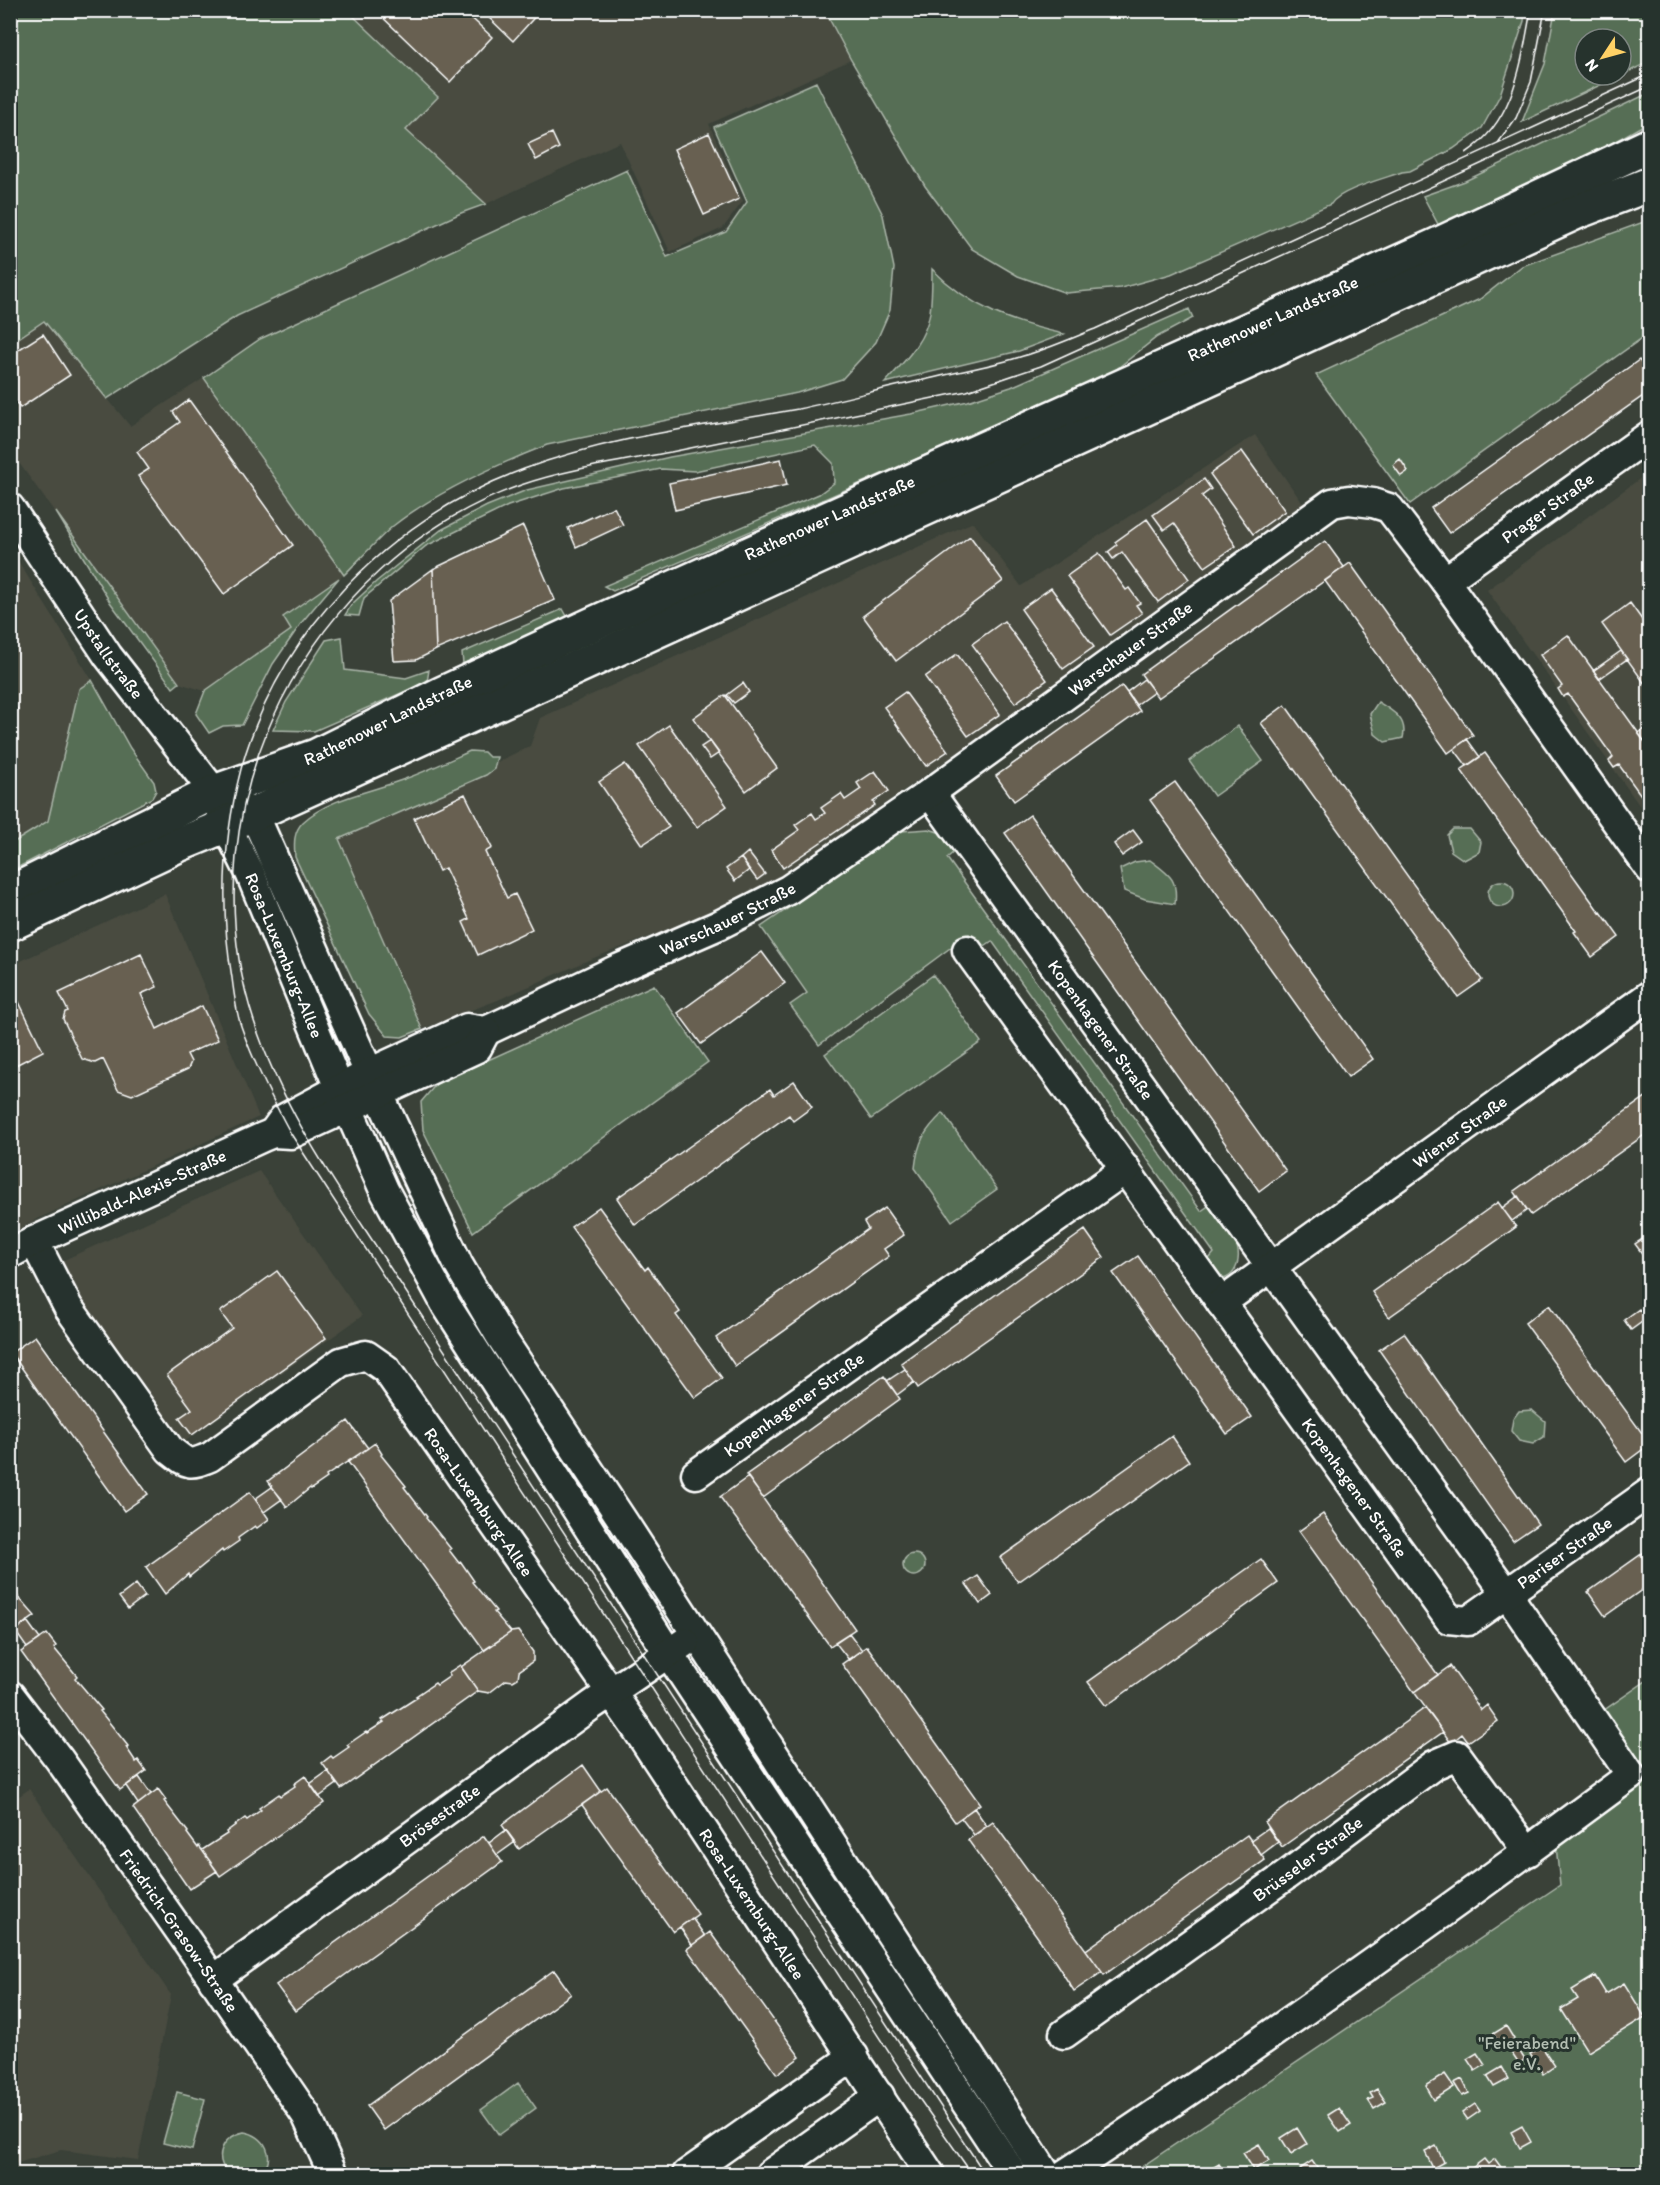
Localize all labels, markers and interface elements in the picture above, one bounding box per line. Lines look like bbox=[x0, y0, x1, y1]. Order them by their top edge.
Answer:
north arrow bbox=[1573, 27, 1633, 87]
text: N bbox=[1580, 56, 1602, 75]
street label: Rathenower Landstraße bbox=[1184, 271, 1362, 367]
street label: Prager Straße bbox=[1497, 467, 1598, 548]
street label: Rathenower Landstraße bbox=[741, 470, 918, 566]
street label: Warschauer Straße bbox=[1064, 596, 1197, 701]
street label: Upstallstraße bbox=[69, 604, 148, 703]
street label: Rathenower Landstraße bbox=[301, 670, 476, 770]
street label: Rosa-Luxemburg-Allee bbox=[240, 870, 328, 1041]
street label: Warschauer Straße bbox=[656, 877, 800, 961]
street label: Kopenhagener Straße bbox=[1043, 956, 1158, 1104]
street label: Wiener Straße bbox=[1408, 1090, 1511, 1173]
street label: Willibald-Alexis-Straße bbox=[54, 1144, 230, 1240]
street label: Kopenhagener Straße bbox=[719, 1347, 868, 1462]
street label: Kopenhagener Straße bbox=[1297, 1414, 1412, 1562]
street label: Rosa-Luxemburg-Allee bbox=[419, 1423, 538, 1581]
street label: Pariser Straße bbox=[1513, 1511, 1616, 1594]
street label: Brösestraße bbox=[395, 1779, 484, 1852]
street label: Brüsseler Straße bbox=[1248, 1811, 1367, 1907]
street label: Rosa-Luxemburg-Allee bbox=[694, 1824, 810, 1984]
street label: Friedrich-Grasow-Straße bbox=[114, 1845, 243, 2017]
park label: "Feierabend" e.V. bbox=[1478, 2032, 1576, 2075]

